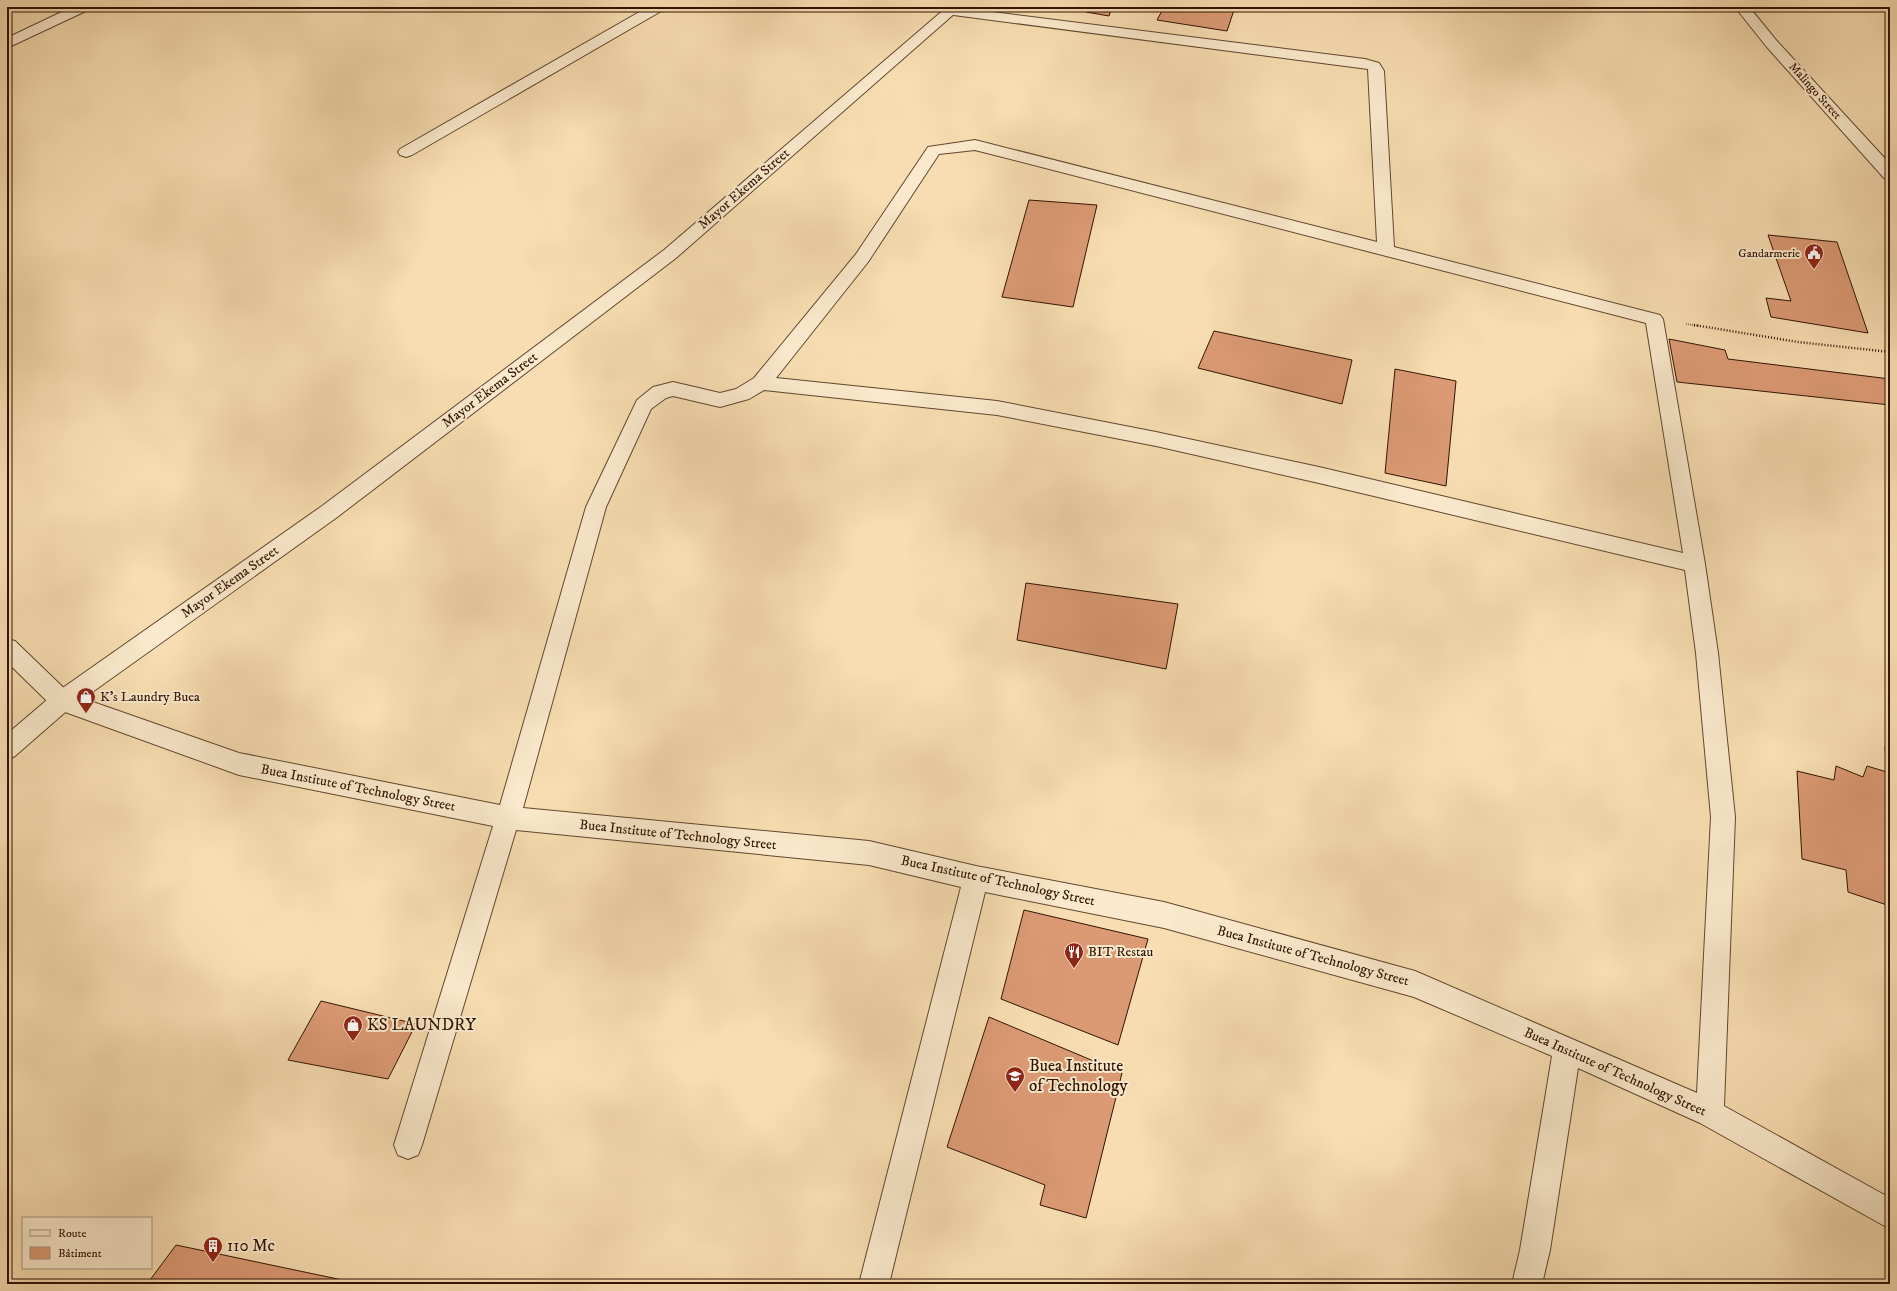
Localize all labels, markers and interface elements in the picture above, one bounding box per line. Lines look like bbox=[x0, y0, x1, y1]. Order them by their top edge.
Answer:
street label: Malingo Street bbox=[1785, 59, 1845, 123]
street label: Mayor Ekema Street bbox=[695, 144, 794, 234]
public building icon: Gandarmerie bbox=[1803, 242, 1825, 270]
place label: Gandarmerie bbox=[1738, 246, 1800, 261]
street label: Mayor Ekema Street bbox=[439, 348, 542, 432]
street label: Mayor Ekema Street bbox=[178, 541, 283, 622]
shop icon: K's Laundry Buea bbox=[75, 686, 97, 714]
place label: K's Laundry Buea bbox=[100, 688, 200, 706]
street label: Buea Institute of Technology Street bbox=[259, 760, 457, 816]
street label: Buea Institute of Technology Street bbox=[579, 816, 778, 854]
street label: Buea Institute of Technology Street bbox=[899, 852, 1097, 910]
street label: Buea Institute of Technology Street bbox=[1215, 922, 1411, 990]
restaurant icon: BIT Restau bbox=[1063, 941, 1085, 969]
place label: BIT Restau bbox=[1088, 943, 1153, 961]
shop icon: KS LAUNDRY bbox=[342, 1014, 364, 1042]
place label: KS LAUNDRY bbox=[367, 1014, 476, 1036]
street label: Buea Institute of Technology Street bbox=[1521, 1024, 1710, 1121]
place label: Buea Institute of Technology bbox=[1029, 1055, 1129, 1097]
school or university icon: Buea Institute of Technology bbox=[1004, 1065, 1026, 1093]
legend bbox=[22, 1217, 152, 1269]
text: Route bbox=[58, 1226, 86, 1241]
building icon: 110 Mc bbox=[202, 1235, 224, 1263]
place label: 110 Mc bbox=[227, 1235, 275, 1257]
text: Bâtiment bbox=[58, 1246, 102, 1261]

